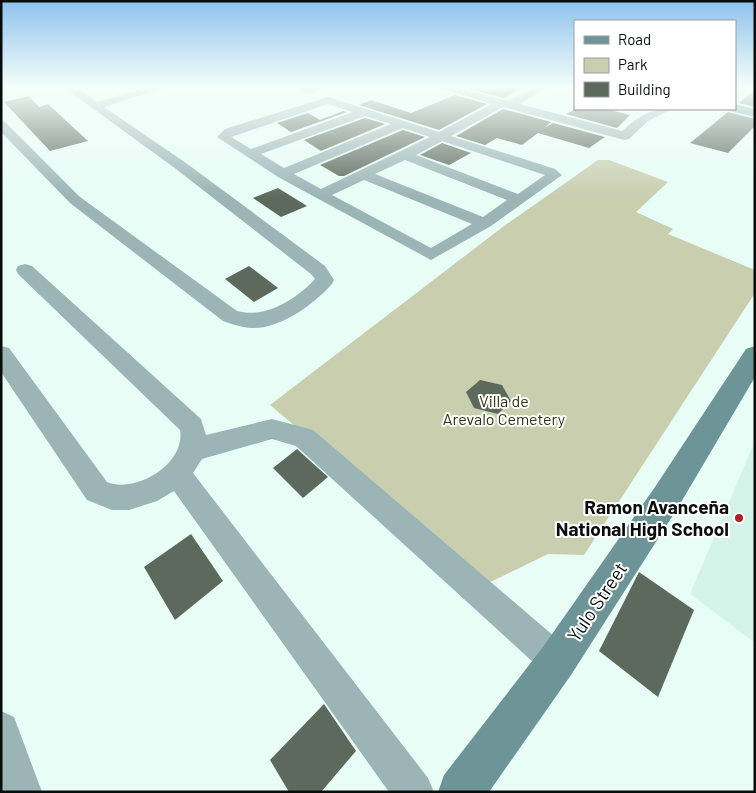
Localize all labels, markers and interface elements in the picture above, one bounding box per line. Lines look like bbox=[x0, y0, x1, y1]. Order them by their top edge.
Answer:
legend bbox=[574, 20, 736, 110]
text: Road bbox=[618, 30, 651, 48]
text: Park bbox=[618, 55, 648, 73]
text: Building bbox=[618, 80, 671, 98]
park label: Villa de Arevalo Cemetery bbox=[443, 391, 566, 428]
place label: Ramon Avanceña National High School bbox=[556, 495, 729, 540]
marker: Ramon Avanceña National High School bbox=[733, 512, 745, 524]
street label: Yulo Street bbox=[562, 558, 632, 646]

